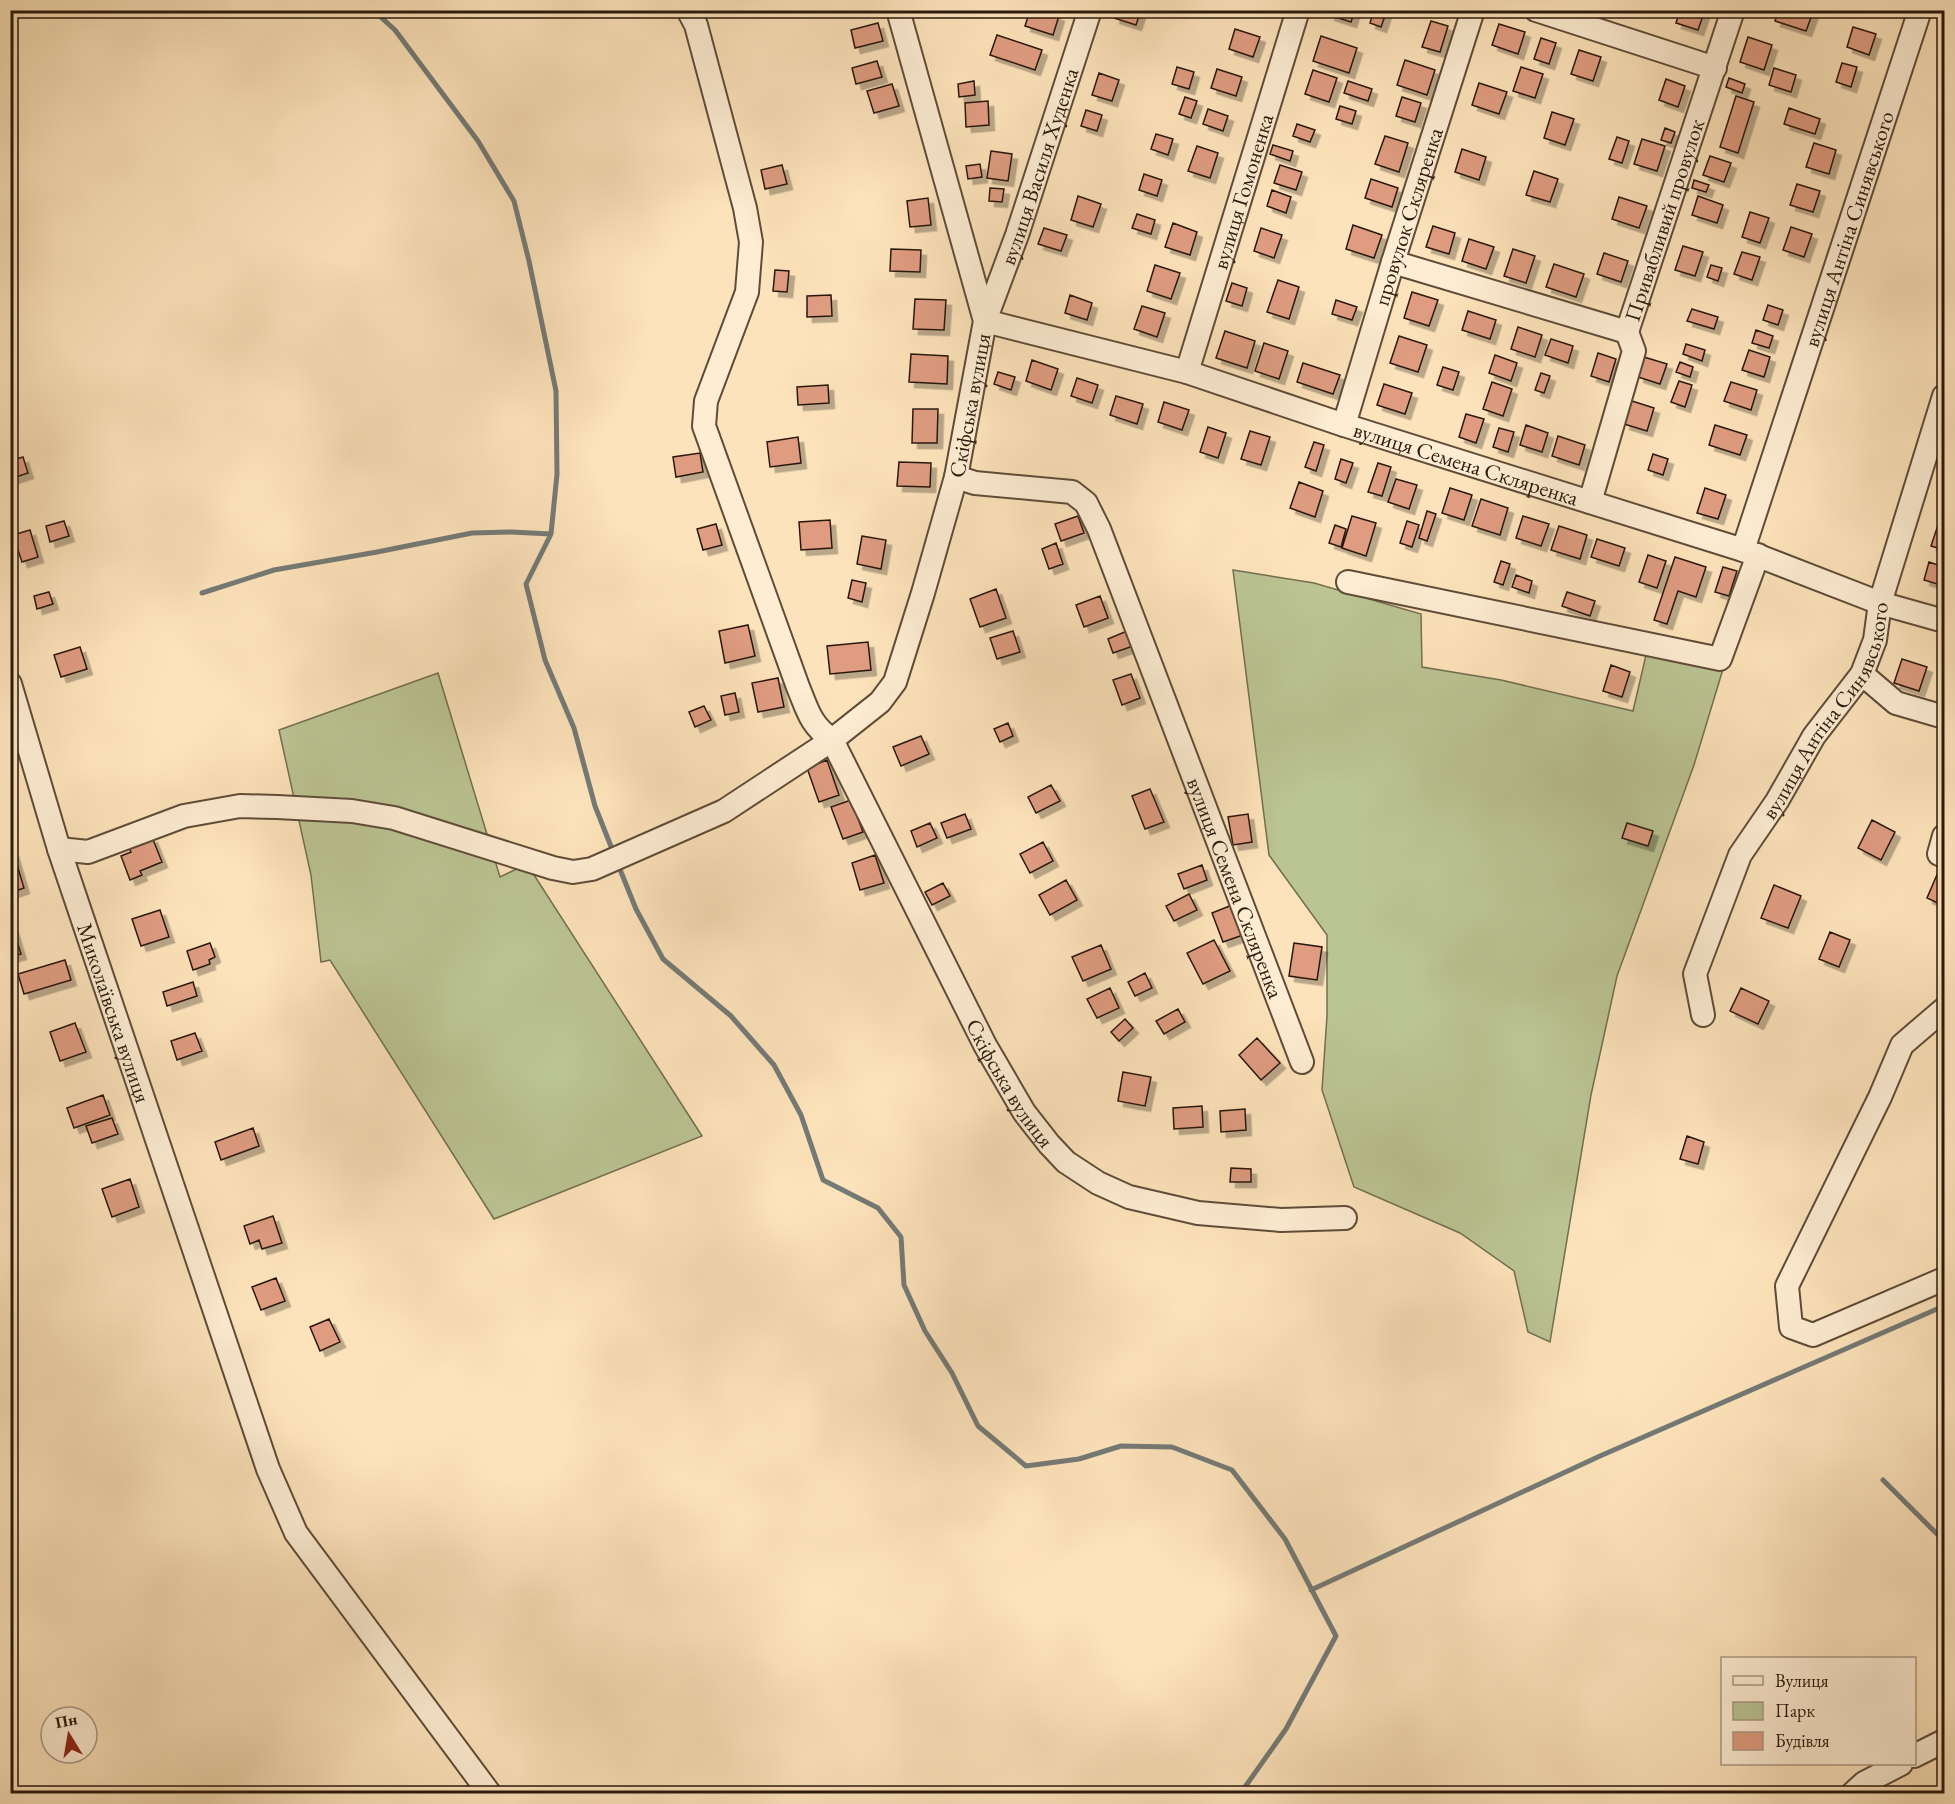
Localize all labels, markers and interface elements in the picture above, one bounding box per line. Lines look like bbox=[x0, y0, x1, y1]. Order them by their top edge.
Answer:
street label: вулиця Василя Худенка bbox=[993, 64, 1085, 269]
street label: вулиця Антіна Синявського bbox=[1796, 107, 1900, 350]
street label: вулиця Гомоненка bbox=[1205, 110, 1280, 273]
street label: Привабливий провулок bbox=[1617, 114, 1711, 325]
street label: провулок Скляренка bbox=[1366, 124, 1449, 309]
street label: Скіфська вулиця bbox=[942, 331, 997, 480]
street label: вулиця Семена Скляренка bbox=[1350, 414, 1582, 512]
street label: вулиця Антіна Синявського bbox=[1754, 600, 1894, 825]
street label: вулиця Семена Скляренка bbox=[1180, 773, 1291, 1002]
street label: Миколаївська вулиця bbox=[70, 919, 158, 1107]
street label: Скіфська вулиця bbox=[960, 1014, 1061, 1154]
legend bbox=[1721, 1657, 1916, 1765]
text: Вулиця bbox=[1775, 1669, 1828, 1692]
text: Парк bbox=[1775, 1699, 1815, 1722]
north arrow bbox=[39, 1705, 99, 1765]
text: Пн bbox=[53, 1708, 79, 1733]
text: Будівля bbox=[1775, 1729, 1830, 1752]

